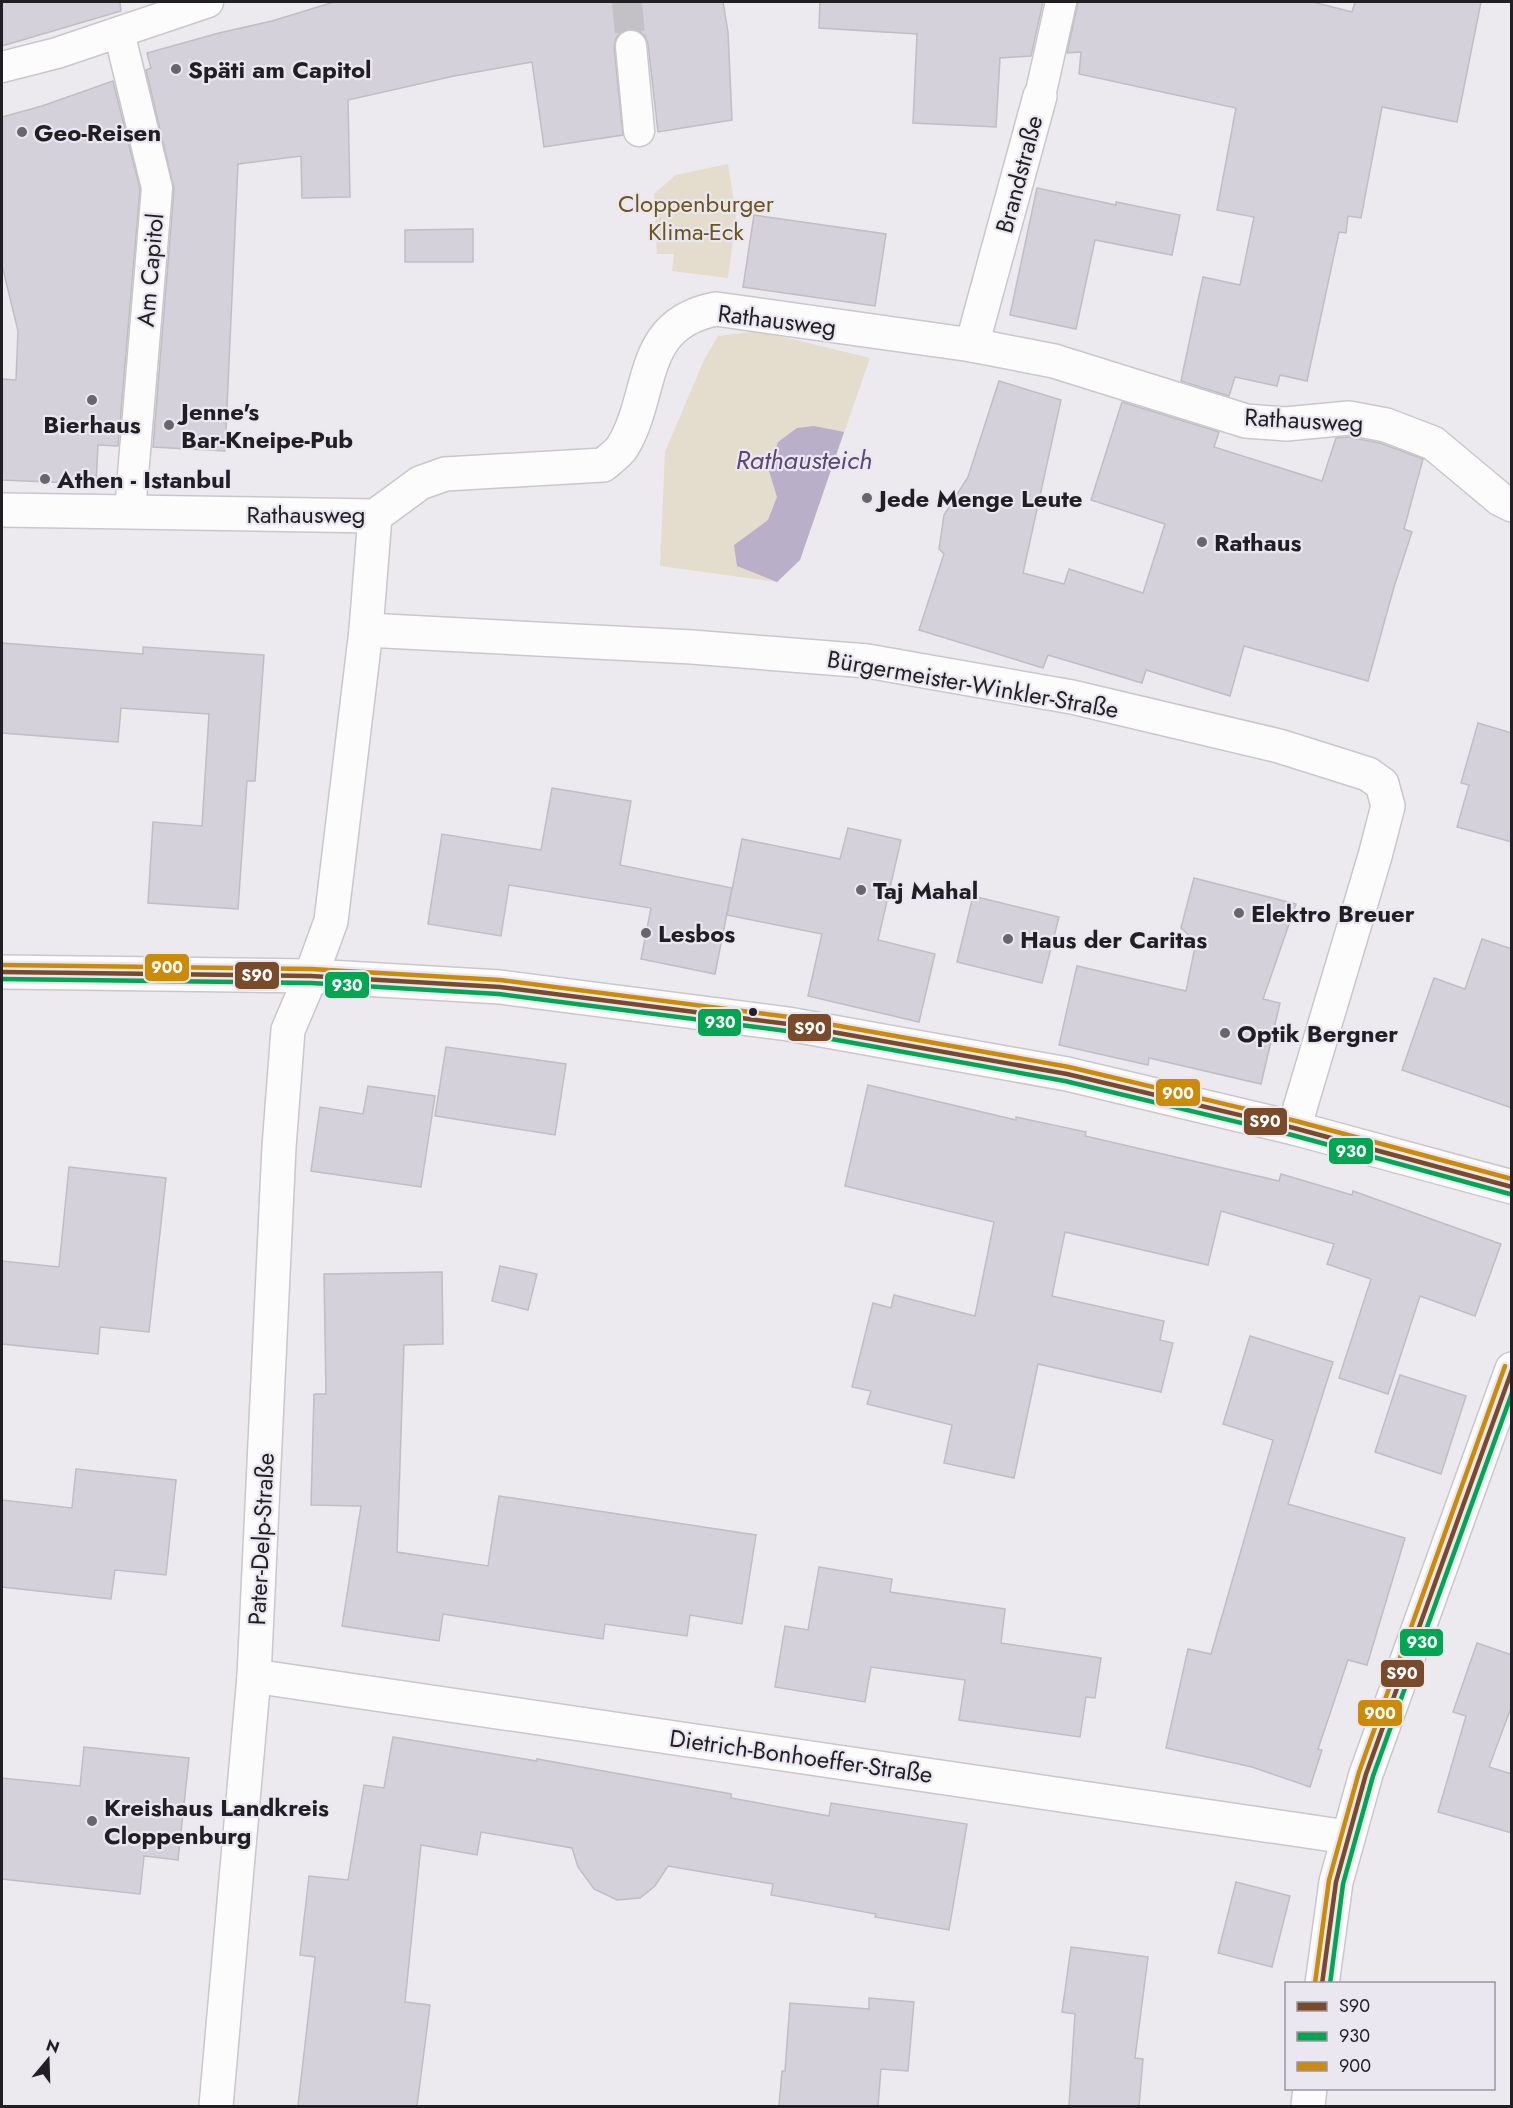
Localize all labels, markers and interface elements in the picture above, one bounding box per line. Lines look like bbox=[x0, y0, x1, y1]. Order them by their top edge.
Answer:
place label: Späti am Capitol bbox=[188, 52, 372, 87]
marker: Späti am Capitol bbox=[169, 62, 183, 76]
street label: Brandstraße bbox=[986, 111, 1052, 237]
place label: Geo-Reisen bbox=[34, 115, 161, 150]
marker: Geo-Reisen bbox=[15, 125, 29, 139]
park label: Cloppenburger Klima-Eck bbox=[618, 186, 775, 249]
street label: Am Capitol bbox=[128, 212, 172, 328]
street label: Rathausweg bbox=[716, 295, 838, 345]
marker: Bierhaus bbox=[85, 393, 99, 407]
place label: Jenne's Bar-Kneipe-Pub bbox=[177, 394, 353, 457]
street label: Rathausweg bbox=[1244, 399, 1364, 441]
place label: Bierhaus bbox=[43, 407, 141, 442]
marker: Jenne's Bar-Kneipe-Pub bbox=[162, 418, 176, 432]
water label: Rathausteich bbox=[736, 441, 872, 479]
place label: Athen - Istanbul bbox=[56, 462, 231, 497]
marker: Athen - Istanbul bbox=[38, 472, 52, 486]
place label: Jede Menge Leute bbox=[875, 481, 1083, 516]
marker: Jede Menge Leute bbox=[860, 491, 874, 505]
street label: Rathausweg bbox=[246, 497, 366, 532]
place label: Rathaus bbox=[1214, 525, 1301, 560]
marker: Rathaus bbox=[1195, 535, 1209, 549]
street label: Bürgermeister-Winkler-Straße bbox=[824, 641, 1122, 727]
place label: Taj Mahal bbox=[873, 873, 978, 908]
marker: Taj Mahal bbox=[854, 883, 868, 897]
place label: Elektro Breuer bbox=[1251, 896, 1415, 931]
marker: Elektro Breuer bbox=[1232, 906, 1246, 920]
place label: Lesbos bbox=[658, 916, 735, 951]
place label: Haus der Caritas bbox=[1020, 922, 1207, 957]
marker: Lesbos bbox=[639, 926, 653, 940]
marker: Haus der Caritas bbox=[1001, 932, 1015, 946]
line badge: 900 bbox=[144, 953, 190, 982]
text: 900 bbox=[151, 956, 183, 979]
line badge: S90 bbox=[234, 961, 280, 990]
text: S90 bbox=[241, 964, 273, 987]
line badge: 930 bbox=[324, 971, 370, 999]
text: 930 bbox=[331, 974, 363, 997]
unlabelled marker bbox=[747, 1006, 759, 1018]
line badge: 930 bbox=[697, 1008, 742, 1037]
text: 930 bbox=[704, 1011, 736, 1034]
line badge: S90 bbox=[787, 1013, 832, 1042]
place label: Optik Bergner bbox=[1237, 1016, 1398, 1051]
text: S90 bbox=[794, 1017, 826, 1040]
marker: Optik Bergner bbox=[1218, 1026, 1232, 1040]
line badge: 900 bbox=[1155, 1078, 1201, 1107]
text: 900 bbox=[1162, 1082, 1194, 1105]
line badge: S90 bbox=[1243, 1107, 1288, 1136]
text: S90 bbox=[1249, 1110, 1281, 1133]
line badge: 930 bbox=[1328, 1137, 1374, 1165]
text: 930 bbox=[1335, 1140, 1367, 1163]
street label: Pater-Delp-Straße bbox=[239, 1452, 283, 1626]
line badge: 930 bbox=[1399, 1628, 1444, 1657]
text: 930 bbox=[1406, 1631, 1438, 1654]
line badge: S90 bbox=[1380, 1659, 1425, 1688]
text: S90 bbox=[1386, 1662, 1418, 1685]
line badge: 900 bbox=[1357, 1699, 1403, 1727]
text: 900 bbox=[1364, 1702, 1396, 1725]
street label: Dietrich-Bonhoeffer-Straße bbox=[667, 1720, 935, 1792]
place label: Kreishaus Landkreis Cloppenburg bbox=[104, 1790, 329, 1853]
marker: Kreishaus Landkreis Cloppenburg bbox=[85, 1814, 99, 1828]
legend bbox=[1285, 1982, 1495, 2090]
text: S90 bbox=[1339, 1993, 1370, 2019]
text: 930 bbox=[1339, 2023, 1370, 2049]
north arrow bbox=[18, 2030, 78, 2090]
text: N bbox=[43, 2033, 62, 2059]
text: 900 bbox=[1339, 2053, 1371, 2079]

